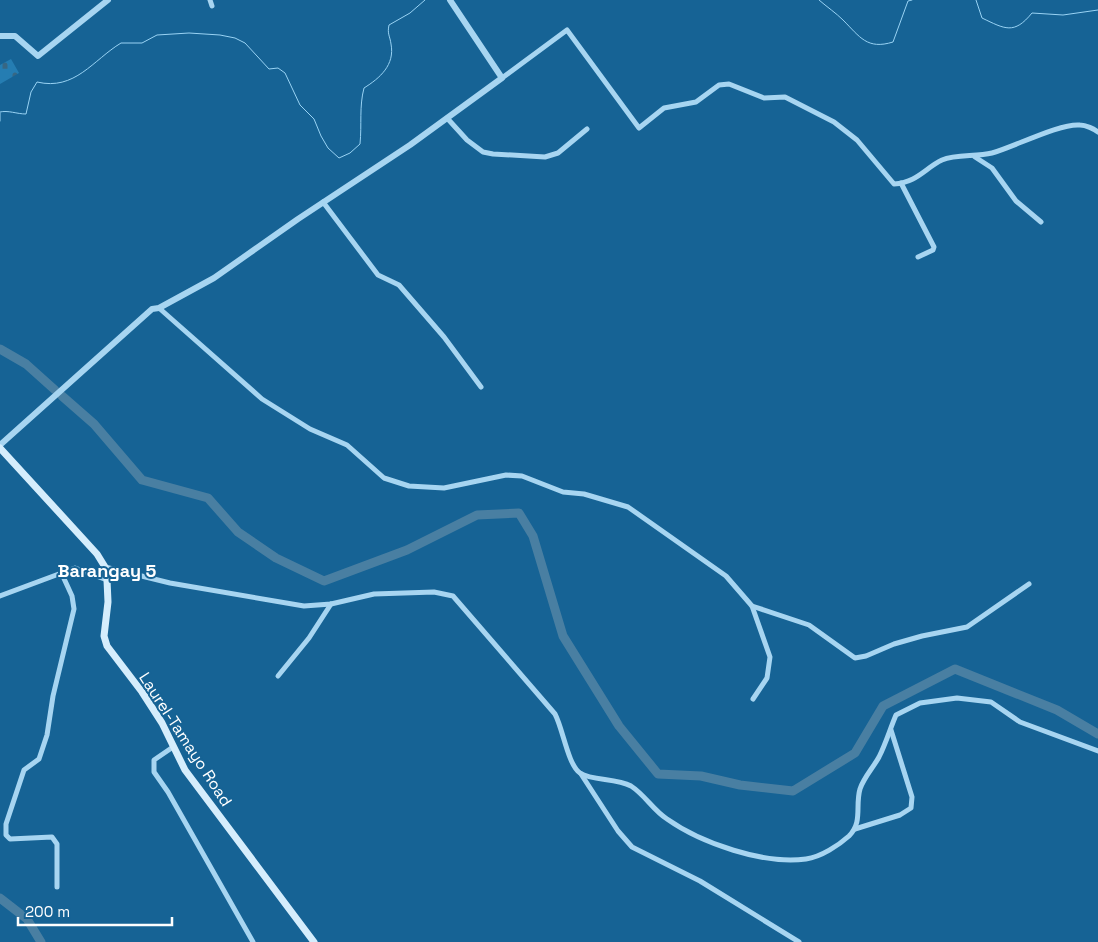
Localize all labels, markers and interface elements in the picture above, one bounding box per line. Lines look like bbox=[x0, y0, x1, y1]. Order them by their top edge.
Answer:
district label: Barangay 5 bbox=[58, 559, 157, 582]
street label: Laurel-Tamayo Road bbox=[134, 668, 237, 810]
scale bar bbox=[18, 894, 171, 926]
text: 200 m bbox=[25, 902, 70, 921]

